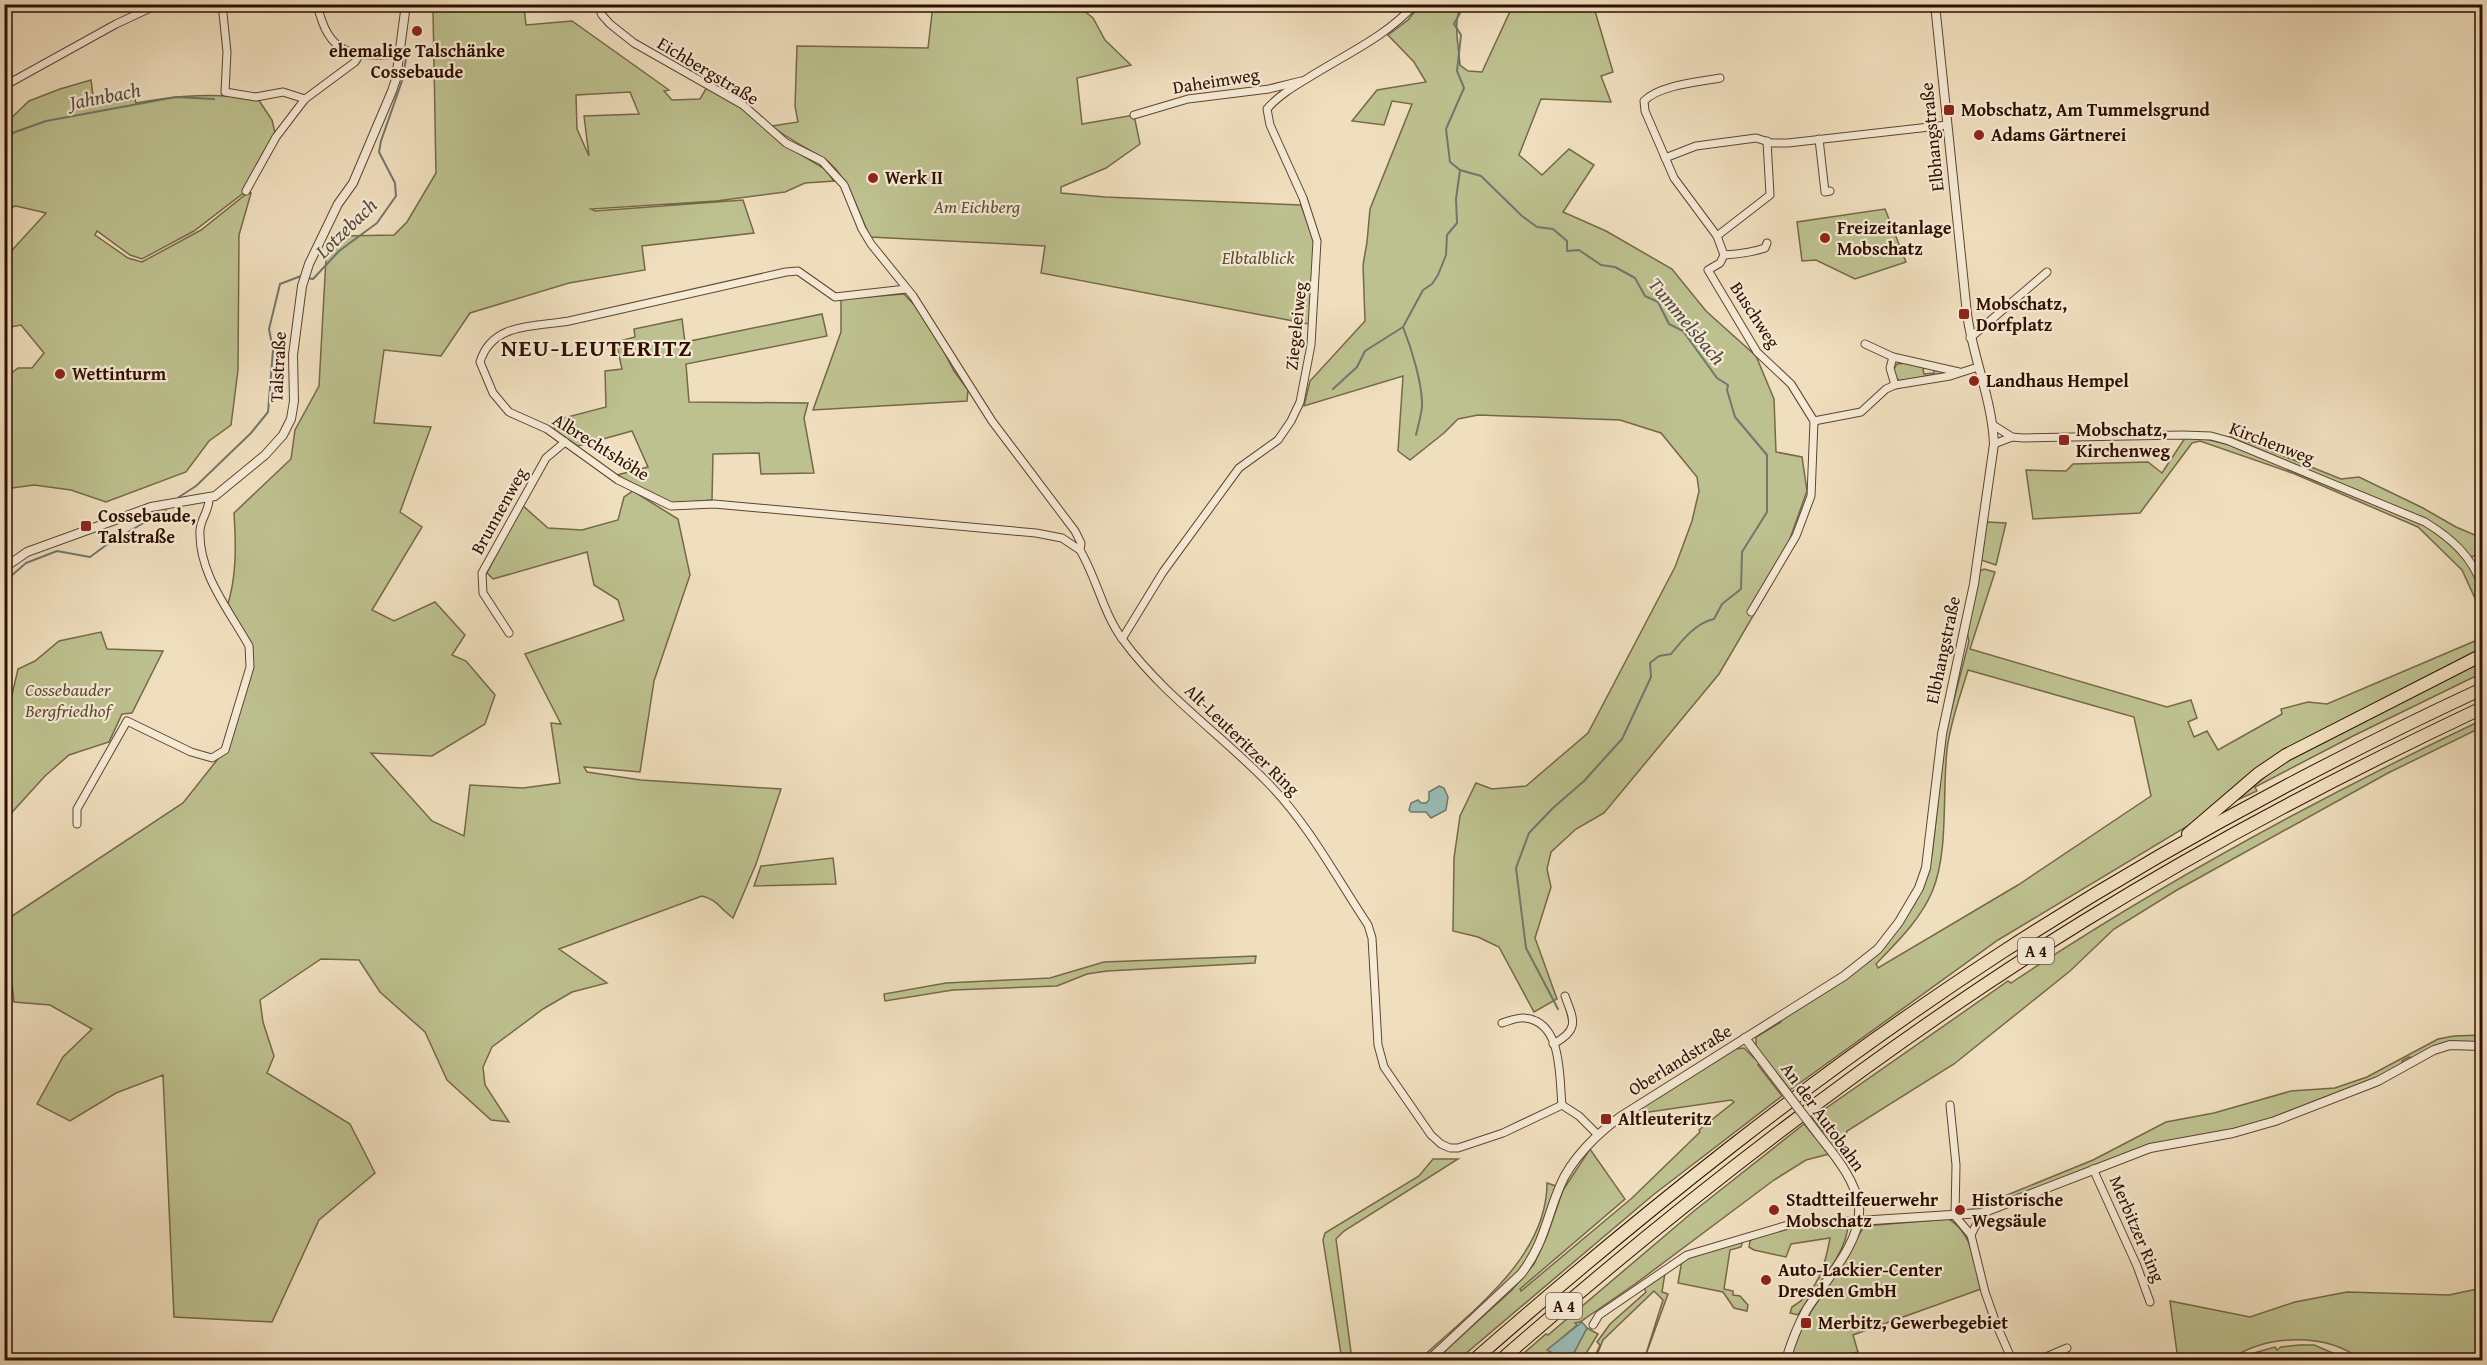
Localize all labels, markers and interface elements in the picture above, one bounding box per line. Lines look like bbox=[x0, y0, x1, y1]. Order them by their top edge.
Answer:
marker: ehemalige Talschänke Cossebaude bbox=[410, 24, 424, 38]
street label: Eichbergstraße bbox=[652, 30, 764, 112]
place label: ehemalige Talschänke Cossebaude bbox=[329, 37, 505, 85]
street label: Daheimweg bbox=[1171, 60, 1261, 101]
water label: Jahnbach bbox=[64, 74, 143, 117]
street label: Elbhangstraße bbox=[1912, 81, 1951, 193]
place label: Mobschatz, Am Tummelsgrund bbox=[1961, 96, 2211, 123]
marker: Mobschatz, Am Tummelsgrund bbox=[1942, 103, 1956, 117]
place label: Adams Gärtnerei bbox=[1991, 121, 2127, 148]
marker: Adams Gärtnerei bbox=[1972, 128, 1986, 142]
place label: Werk II bbox=[885, 164, 943, 191]
marker: Werk II bbox=[866, 171, 880, 185]
water label: Lotzebach bbox=[307, 191, 383, 265]
park label: Am Eichberg bbox=[933, 193, 1020, 220]
place label: Freizeitanlage Mobschatz bbox=[1837, 214, 1952, 262]
marker: Freizeitanlage Mobschatz bbox=[1818, 231, 1832, 245]
park label: Elbtalblick bbox=[1221, 244, 1295, 271]
water label: Tummelsbach bbox=[1642, 270, 1733, 371]
street label: Buschweg bbox=[1724, 276, 1787, 353]
street label: Ziegeleiweg bbox=[1277, 280, 1314, 372]
place label: Mobschatz, Dorfplatz bbox=[1976, 290, 2067, 338]
marker: Mobschatz, Dorfplatz bbox=[1957, 307, 1971, 321]
district label: NEU-LEUTERITZ bbox=[501, 330, 693, 365]
street label: Talstraße bbox=[262, 331, 293, 403]
place label: Wettinturm bbox=[72, 360, 167, 387]
marker: Wettinturm bbox=[53, 367, 67, 381]
place label: Landhaus Hempel bbox=[1986, 367, 2129, 394]
marker: Landhaus Hempel bbox=[1967, 374, 1981, 388]
street label: Albrechtshöhe bbox=[547, 406, 655, 487]
street label: Kirchenweg bbox=[2226, 414, 2319, 471]
place label: Mobschatz, Kirchenweg bbox=[2076, 416, 2171, 464]
marker: Mobschatz, Kirchenweg bbox=[2057, 433, 2071, 447]
street label: Brunnenweg bbox=[463, 462, 534, 559]
place label: Cossebaude, Talstraße bbox=[98, 502, 196, 550]
marker: Cossebaude, Talstraße bbox=[79, 519, 93, 533]
street label: Elbhangstraße bbox=[1918, 594, 1967, 706]
park label: Cossebauder Bergfriedhof bbox=[24, 676, 114, 724]
street label: Alt-Leuteritzer Ring bbox=[1179, 677, 1306, 802]
road number: A 4 bbox=[2018, 938, 2054, 964]
street label: Oberlandstraße bbox=[1623, 1017, 1737, 1102]
street label: An der Autobahn bbox=[1775, 1057, 1872, 1177]
place label: Altleuteritz bbox=[1618, 1105, 1712, 1132]
marker: Altleuteritz bbox=[1599, 1112, 1613, 1126]
street label: Merbitzer Ring bbox=[2103, 1171, 2172, 1286]
place label: Stadtteilfeuerwehr Mobschatz bbox=[1786, 1186, 1939, 1234]
place label: Historische Wegsäule bbox=[1972, 1186, 2063, 1234]
marker: Stadtteilfeuerwehr Mobschatz bbox=[1767, 1203, 1781, 1217]
marker: Historische Wegsäule bbox=[1953, 1203, 1967, 1217]
place label: Auto-Lackier-Center Dresden GmbH bbox=[1778, 1256, 1943, 1304]
marker: Auto-Lackier-Center Dresden GmbH bbox=[1759, 1273, 1773, 1287]
road number: A 4 bbox=[1546, 1293, 1582, 1319]
place label: Merbitz, Gewerbegebiet bbox=[1818, 1309, 2008, 1336]
marker: Merbitz, Gewerbegebiet bbox=[1799, 1316, 1813, 1330]

